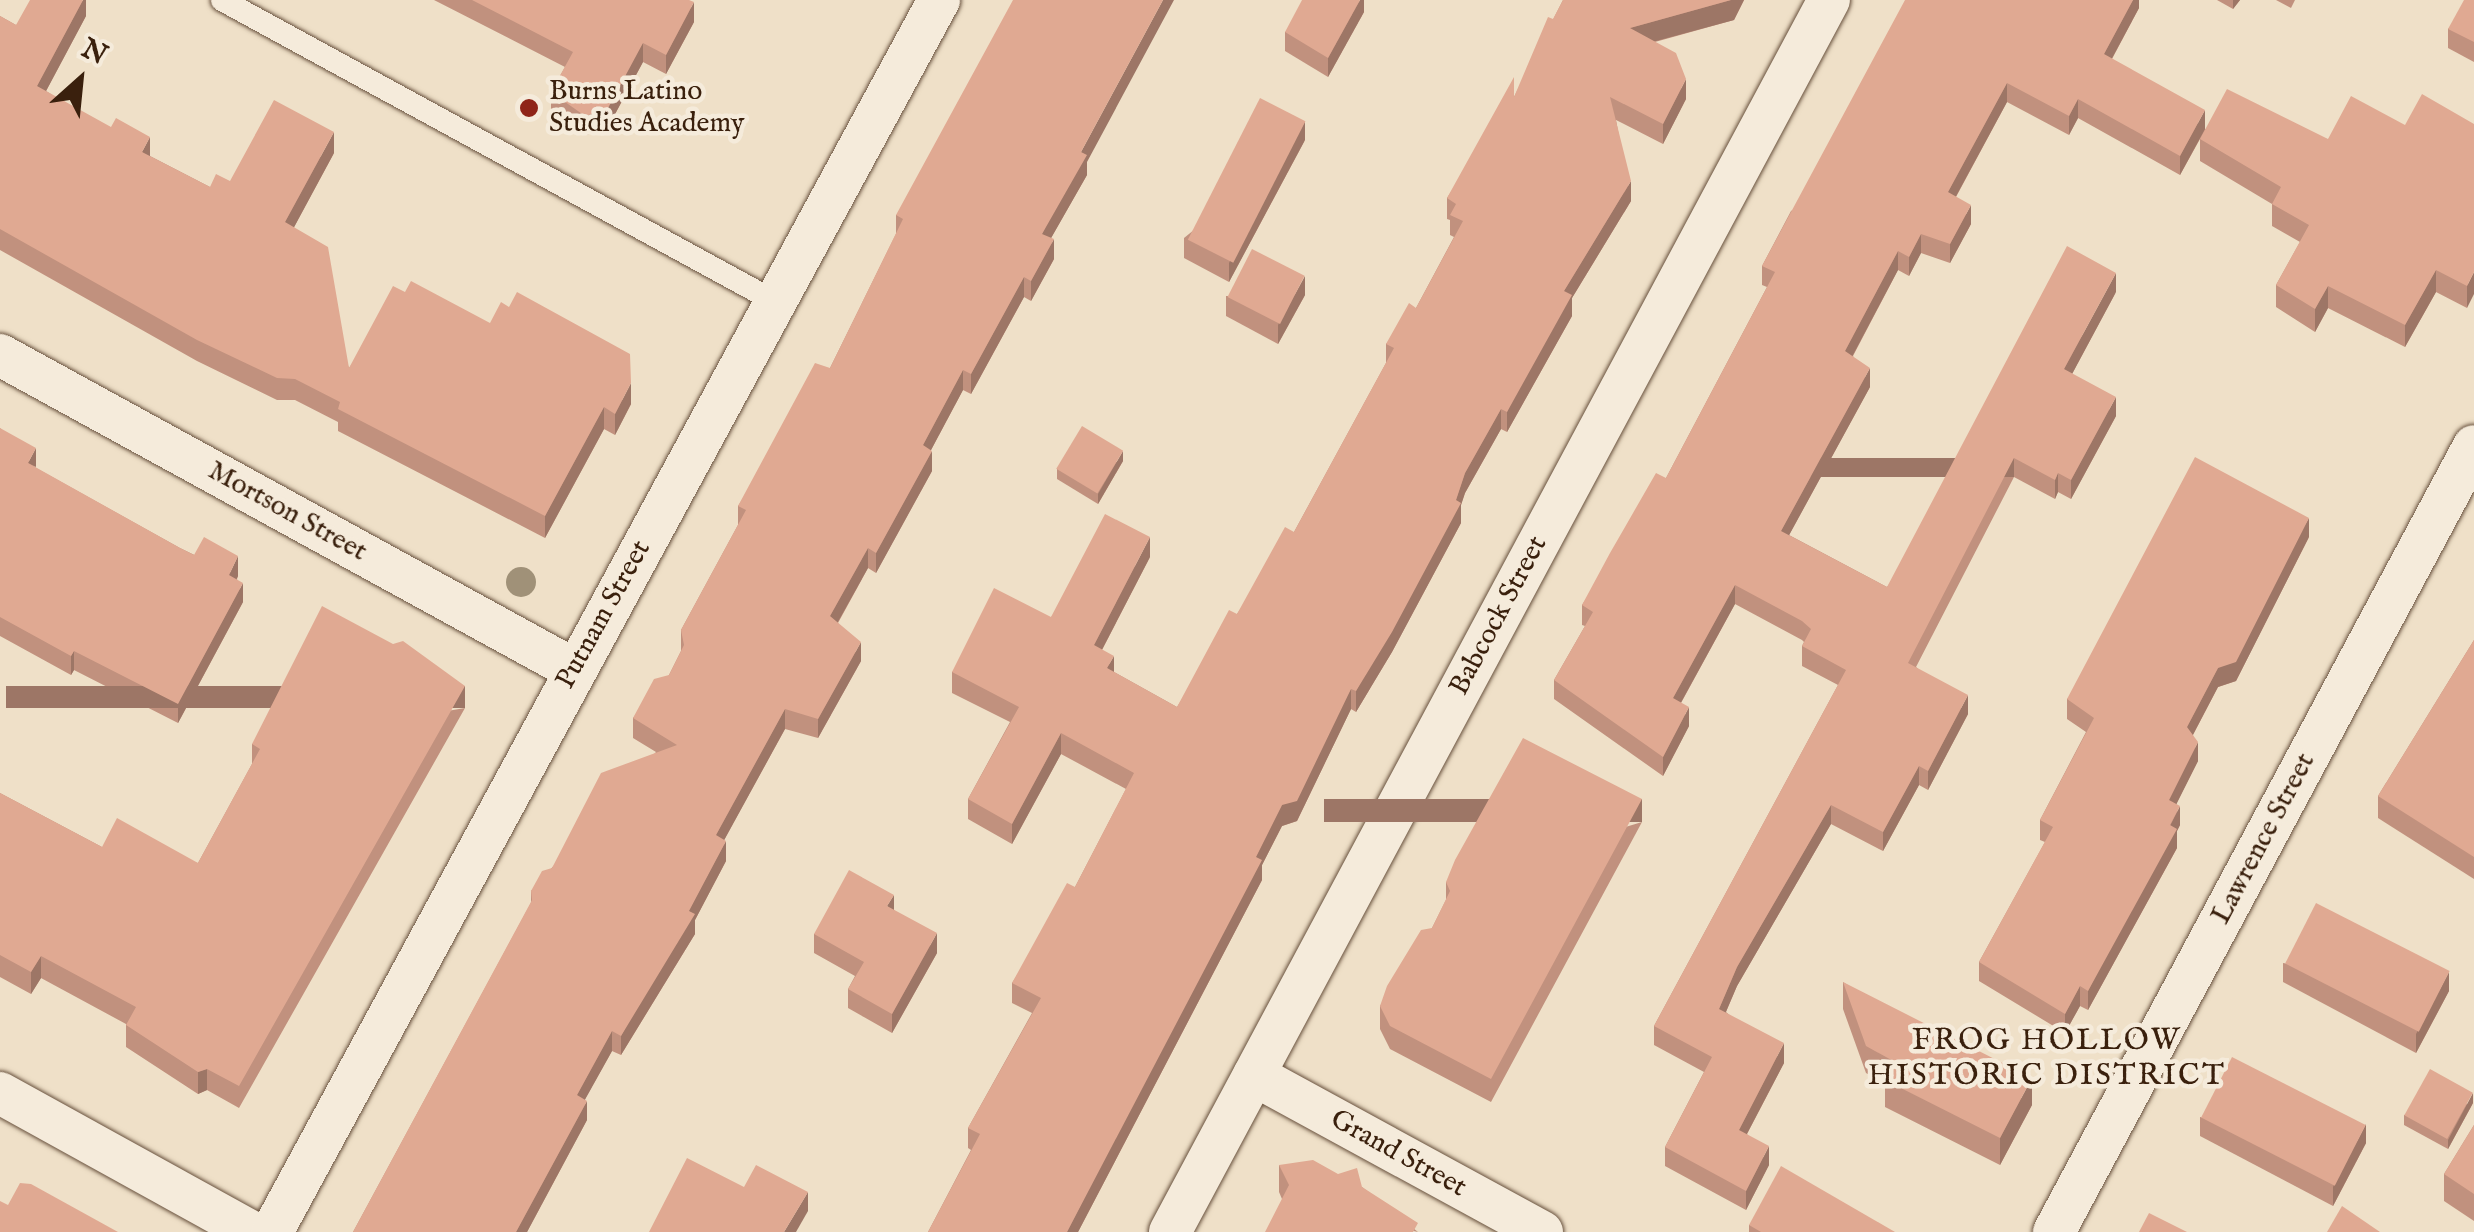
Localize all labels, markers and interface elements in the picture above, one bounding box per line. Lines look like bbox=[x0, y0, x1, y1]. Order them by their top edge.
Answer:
north arrow bbox=[30, 30, 130, 130]
text: N bbox=[75, 32, 113, 74]
place label: Burns Latino Studies Academy bbox=[549, 75, 745, 141]
marker: Burns Latino Studies Academy bbox=[518, 97, 540, 119]
street label: Mortson Street bbox=[202, 455, 372, 569]
street label: Babcock Street bbox=[1443, 531, 1555, 701]
street label: Putnam Street bbox=[549, 535, 659, 695]
street label: Lawrence Street bbox=[2205, 748, 2323, 930]
district label: FROG HOLLOW HISTORIC DISTRICT bbox=[1868, 1023, 2226, 1094]
street label: Grand Street bbox=[1324, 1103, 1472, 1205]

